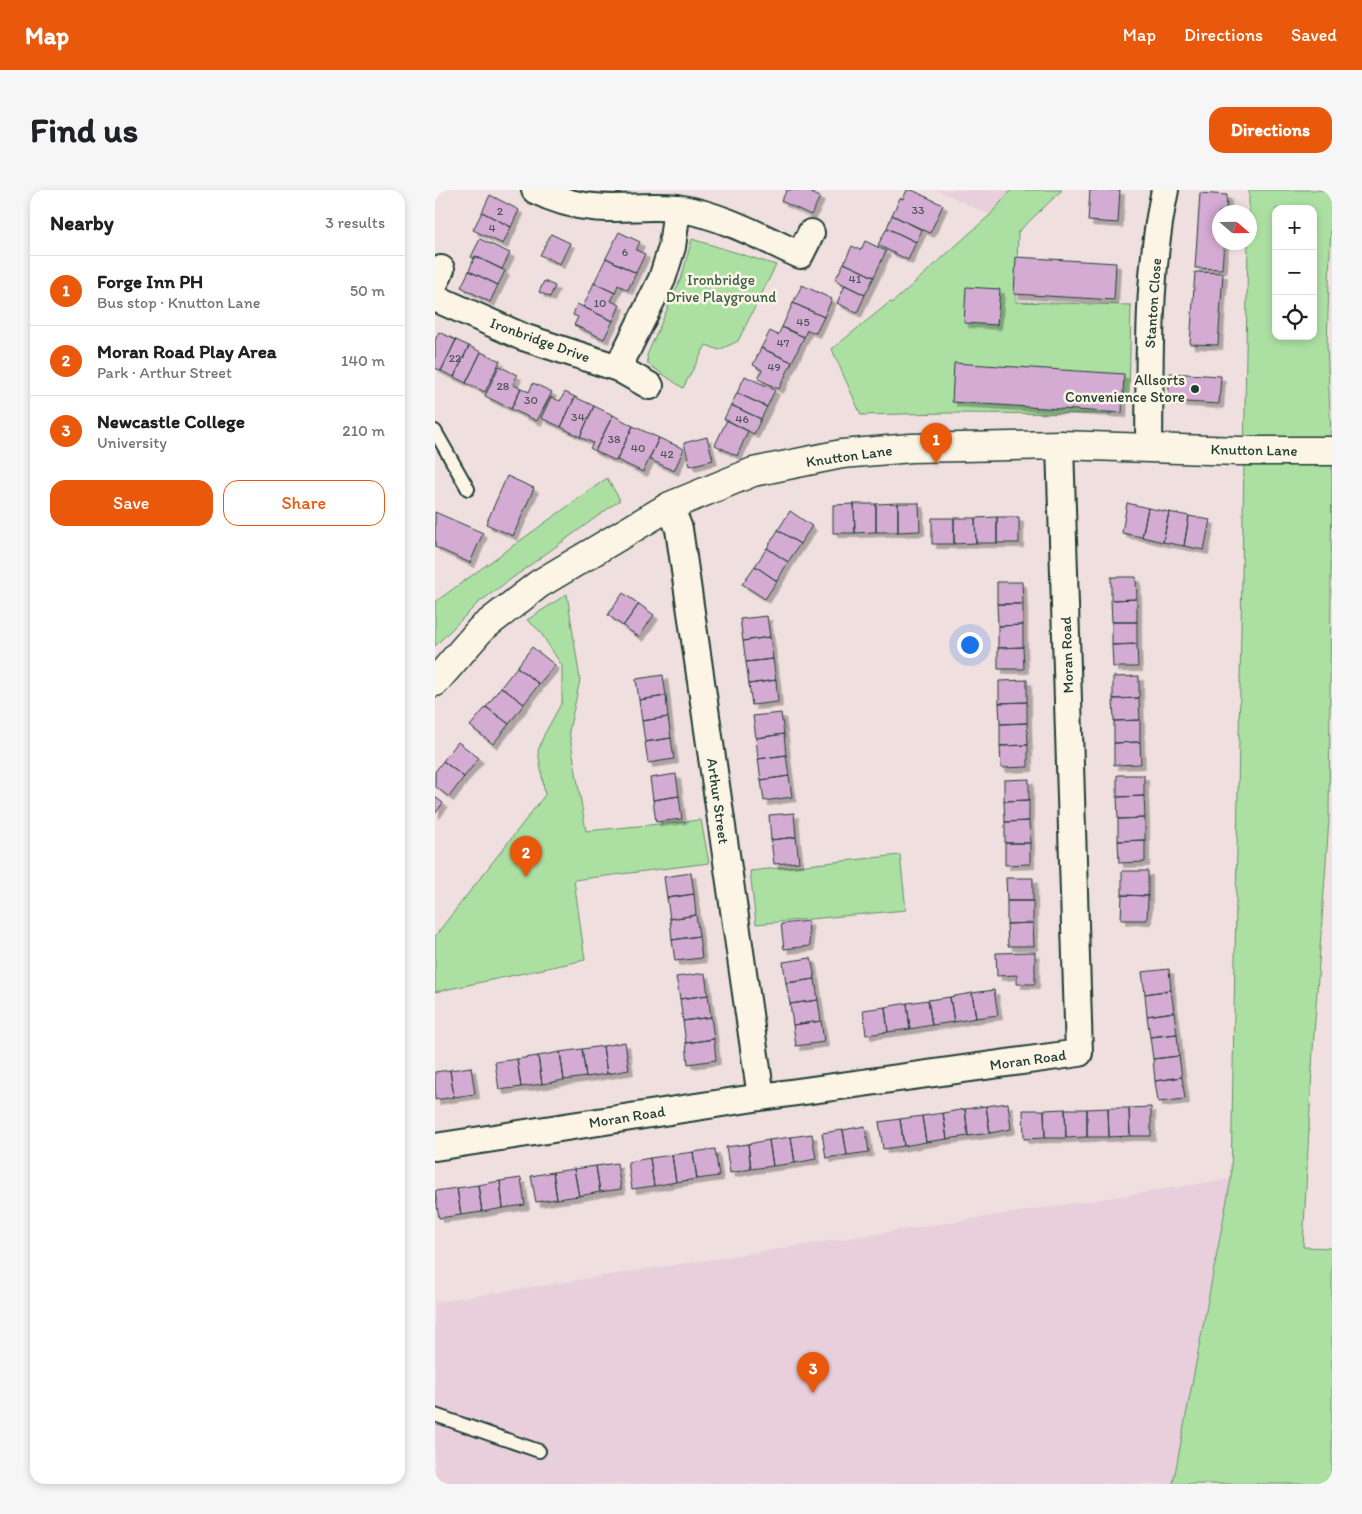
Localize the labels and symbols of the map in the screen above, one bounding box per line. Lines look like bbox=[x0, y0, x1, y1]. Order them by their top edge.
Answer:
house number: 33 bbox=[911, 203, 925, 217]
house number: 2 bbox=[497, 204, 504, 218]
north arrow bbox=[1212, 205, 1257, 250]
house number: 4 bbox=[488, 221, 496, 235]
house number: 6 bbox=[622, 245, 628, 259]
street label: Stanton Close bbox=[1141, 257, 1165, 349]
park label: Ironbridge Drive Playground bbox=[666, 271, 776, 306]
house number: 41 bbox=[849, 272, 862, 286]
house number: 10 bbox=[594, 296, 606, 310]
street label: Ironbridge Drive bbox=[488, 314, 592, 366]
house number: 45 bbox=[796, 315, 810, 329]
house number: 47 bbox=[776, 336, 790, 350]
house number: 22 bbox=[449, 351, 462, 365]
house number: 49 bbox=[767, 360, 781, 374]
place label: Allsorts Convenience Store bbox=[1065, 371, 1185, 406]
house number: 28 bbox=[497, 379, 510, 393]
marker: Allsorts Convenience Store bbox=[1189, 383, 1201, 395]
house number: 30 bbox=[524, 393, 538, 407]
house number: 34 bbox=[571, 410, 585, 424]
house number: 46 bbox=[735, 412, 749, 426]
pin: 1 bbox=[920, 423, 952, 464]
house number: 38 bbox=[607, 432, 621, 446]
street label: Knutton Lane bbox=[1210, 440, 1298, 460]
house number: 40 bbox=[631, 441, 645, 455]
street label: Knutton Lane bbox=[805, 441, 893, 471]
house number: 42 bbox=[660, 447, 674, 461]
street label: Moran Road bbox=[1057, 616, 1077, 694]
your location bbox=[957, 632, 983, 658]
street label: Arthur Street bbox=[703, 757, 733, 846]
pin: 2 bbox=[510, 836, 542, 877]
street label: Moran Road bbox=[989, 1046, 1067, 1074]
street label: Moran Road bbox=[588, 1102, 666, 1132]
pin: 3 bbox=[797, 1352, 829, 1393]

